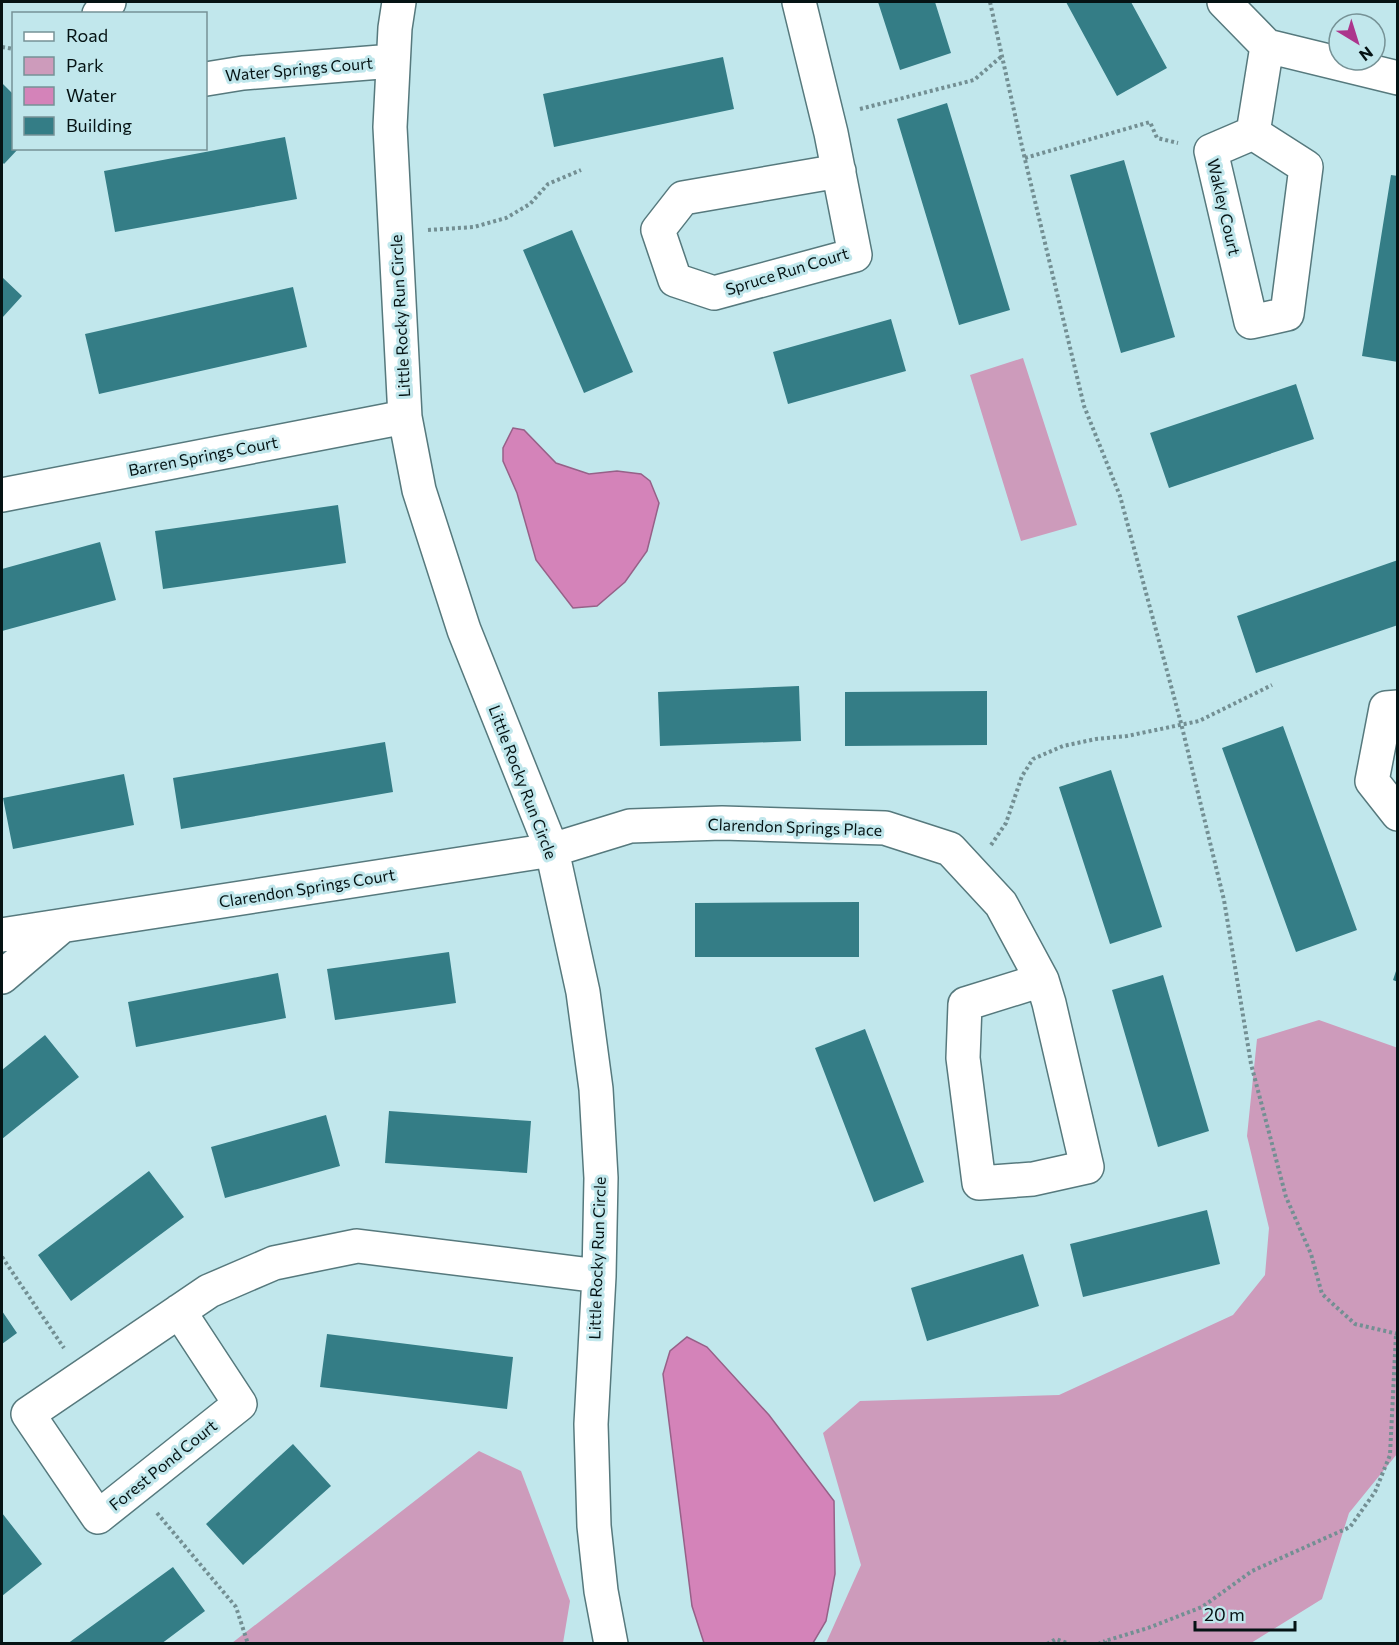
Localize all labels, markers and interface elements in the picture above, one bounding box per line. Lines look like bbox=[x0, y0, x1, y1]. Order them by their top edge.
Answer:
legend bbox=[12, 12, 207, 150]
north arrow bbox=[1327, 12, 1387, 72]
text: Road bbox=[66, 24, 108, 46]
text: N bbox=[1356, 43, 1377, 65]
street label: Water Springs Court bbox=[224, 53, 374, 84]
text: Park bbox=[66, 54, 104, 76]
text: Water bbox=[66, 84, 117, 106]
text: Building bbox=[66, 114, 132, 136]
street label: Wakley Court bbox=[1204, 157, 1245, 257]
street label: Little Rocky Run Circle bbox=[386, 234, 413, 398]
street label: Spruce Run Court bbox=[723, 243, 851, 298]
street label: Barren Springs Court bbox=[127, 432, 280, 479]
street label: Little Rocky Run Circle bbox=[485, 702, 562, 861]
street label: Clarendon Springs Place bbox=[707, 814, 883, 839]
street label: Clarendon Springs Court bbox=[217, 864, 397, 911]
street label: Little Rocky Run Circle bbox=[584, 1176, 609, 1340]
street label: Forest Pond Court bbox=[105, 1415, 221, 1514]
scale bar bbox=[1195, 1594, 1296, 1632]
text: 20 m bbox=[1204, 1603, 1245, 1625]

